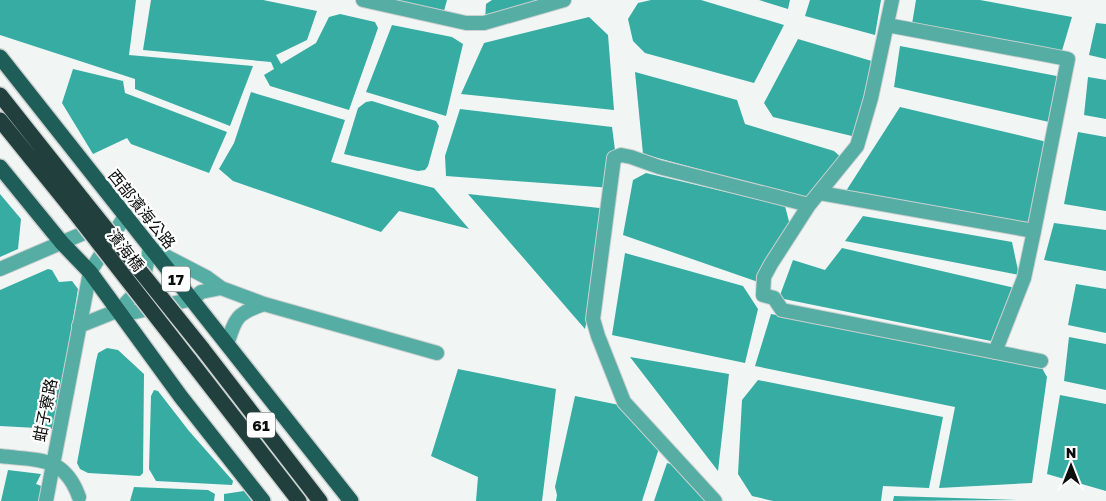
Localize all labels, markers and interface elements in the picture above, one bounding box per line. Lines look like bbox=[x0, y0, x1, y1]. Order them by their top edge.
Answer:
street label: 西部濱海公路 bbox=[104, 165, 180, 253]
street label: 濱海橋 bbox=[103, 225, 149, 275]
road number: 17 bbox=[162, 266, 190, 292]
street label: 蚶子寮路 bbox=[29, 377, 61, 443]
road number: 61 bbox=[247, 412, 275, 438]
north arrow bbox=[1046, 441, 1096, 491]
text: N bbox=[1066, 444, 1076, 461]

